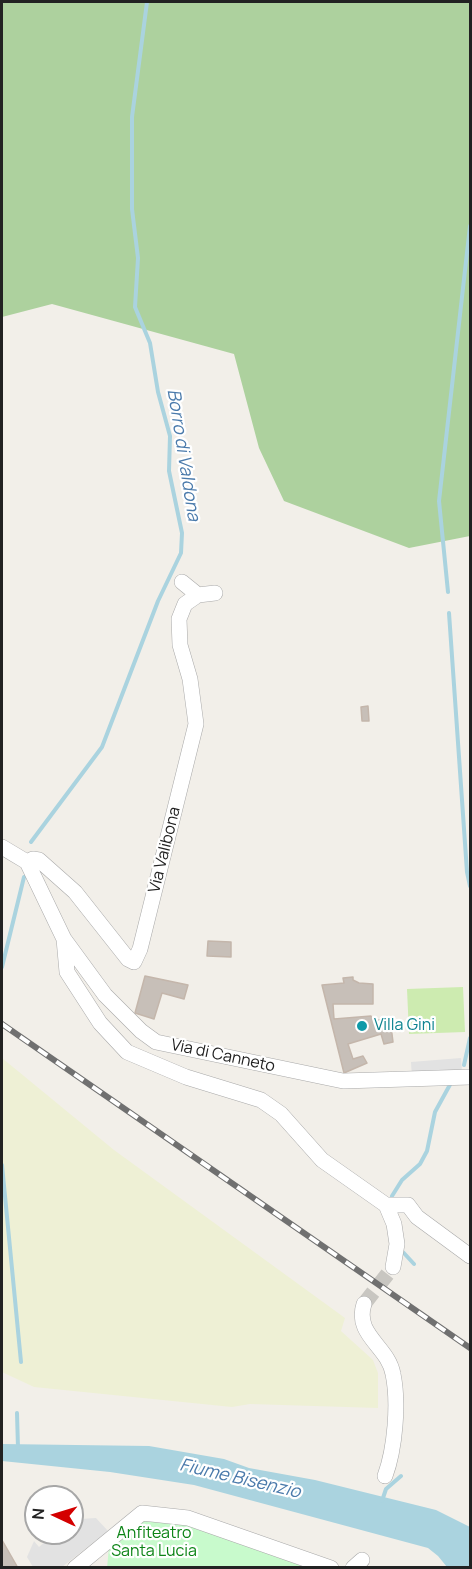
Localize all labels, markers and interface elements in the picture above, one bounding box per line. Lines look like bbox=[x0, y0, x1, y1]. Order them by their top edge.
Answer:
water label: Borro di Valdona bbox=[162, 387, 204, 523]
street label: Via Valibona bbox=[145, 805, 185, 895]
place label: Villa Gini bbox=[374, 1016, 435, 1036]
marker: Villa Gini bbox=[355, 1019, 369, 1033]
street label: Via di Canneto bbox=[169, 1036, 277, 1076]
water label: Fiume Bisenzio bbox=[178, 1455, 302, 1503]
north arrow bbox=[24, 1485, 84, 1545]
text: N bbox=[27, 1507, 49, 1520]
park label: Anfiteatro Santa Lucia bbox=[111, 1524, 197, 1562]

